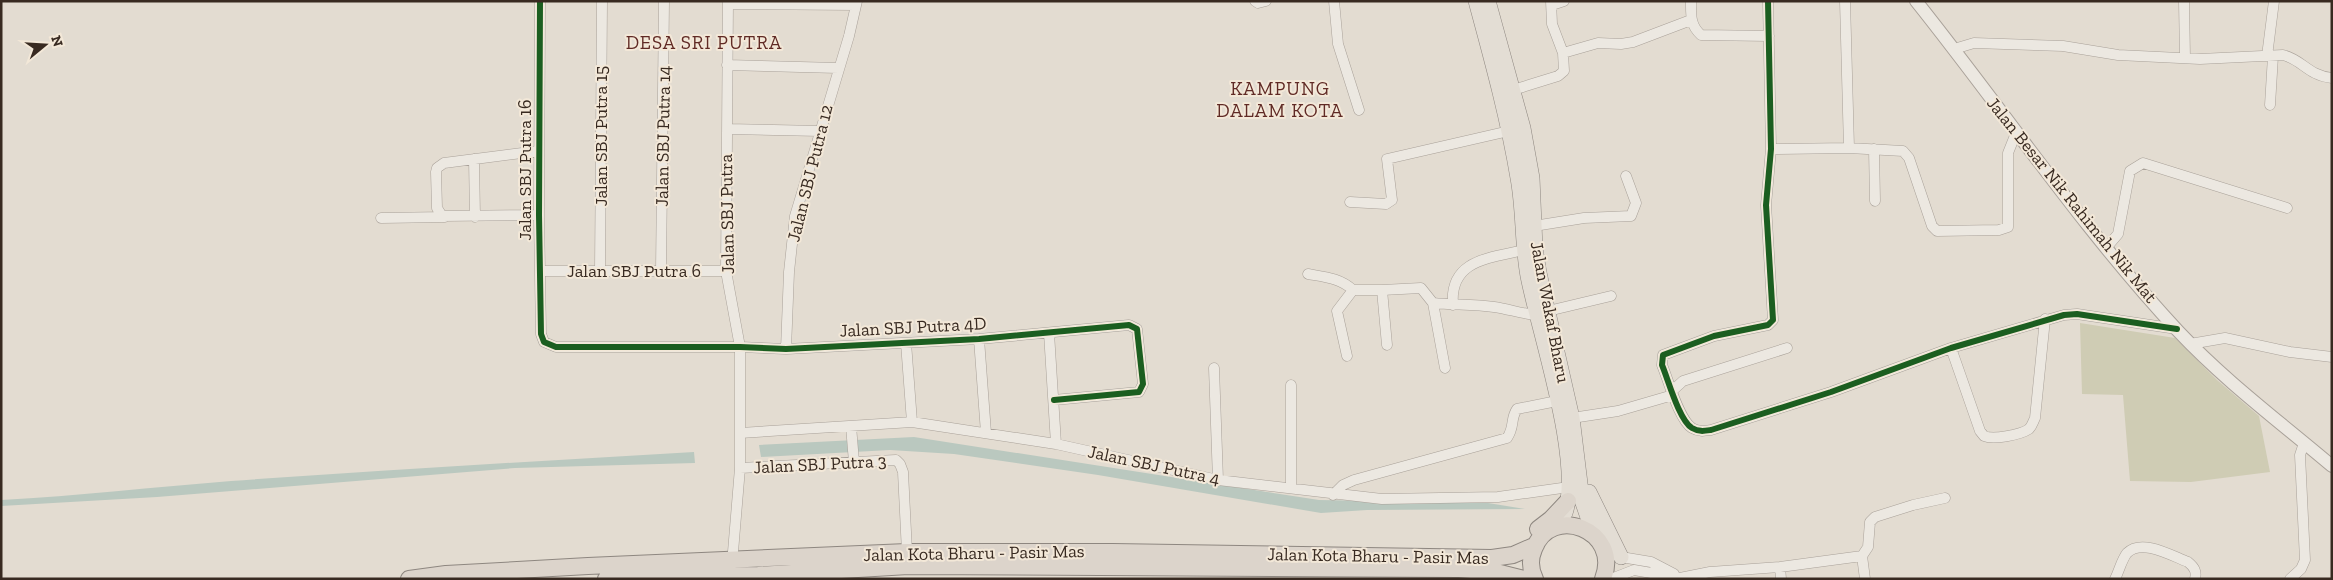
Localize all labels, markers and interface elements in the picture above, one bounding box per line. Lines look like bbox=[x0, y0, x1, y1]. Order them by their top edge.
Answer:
north arrow bbox=[20, 20, 70, 70]
district label: DESA SRI PUTRA bbox=[626, 31, 782, 54]
text: N bbox=[47, 33, 67, 49]
street label: Jalan SBJ Putra 14 bbox=[651, 65, 675, 207]
street label: Jalan SBJ Putra 15 bbox=[590, 66, 612, 206]
district label: KAMPUNG DALAM KOTA bbox=[1216, 77, 1344, 122]
street label: Jalan Besar Nik Rahimah Nik Mat bbox=[1982, 93, 2162, 308]
street label: Jalan SBJ Putra 16 bbox=[514, 100, 536, 241]
street label: Jalan SBJ Putra 12 bbox=[782, 102, 838, 244]
street label: Jalan SBJ Putra bbox=[715, 153, 739, 274]
street label: Jalan Wakaf Bharu bbox=[1526, 239, 1574, 385]
street label: Jalan SBJ Putra 6 bbox=[567, 260, 701, 282]
street label: Jalan SBJ Putra 4D bbox=[839, 312, 987, 342]
street label: Jalan SBJ Putra 4 bbox=[1086, 440, 1222, 490]
street label: Jalan SBJ Putra 3 bbox=[753, 450, 887, 478]
street label: Jalan Kota Bharu - Pasir Mas bbox=[863, 540, 1085, 566]
street label: Jalan Kota Bharu - Pasir Mas bbox=[1267, 543, 1489, 569]

